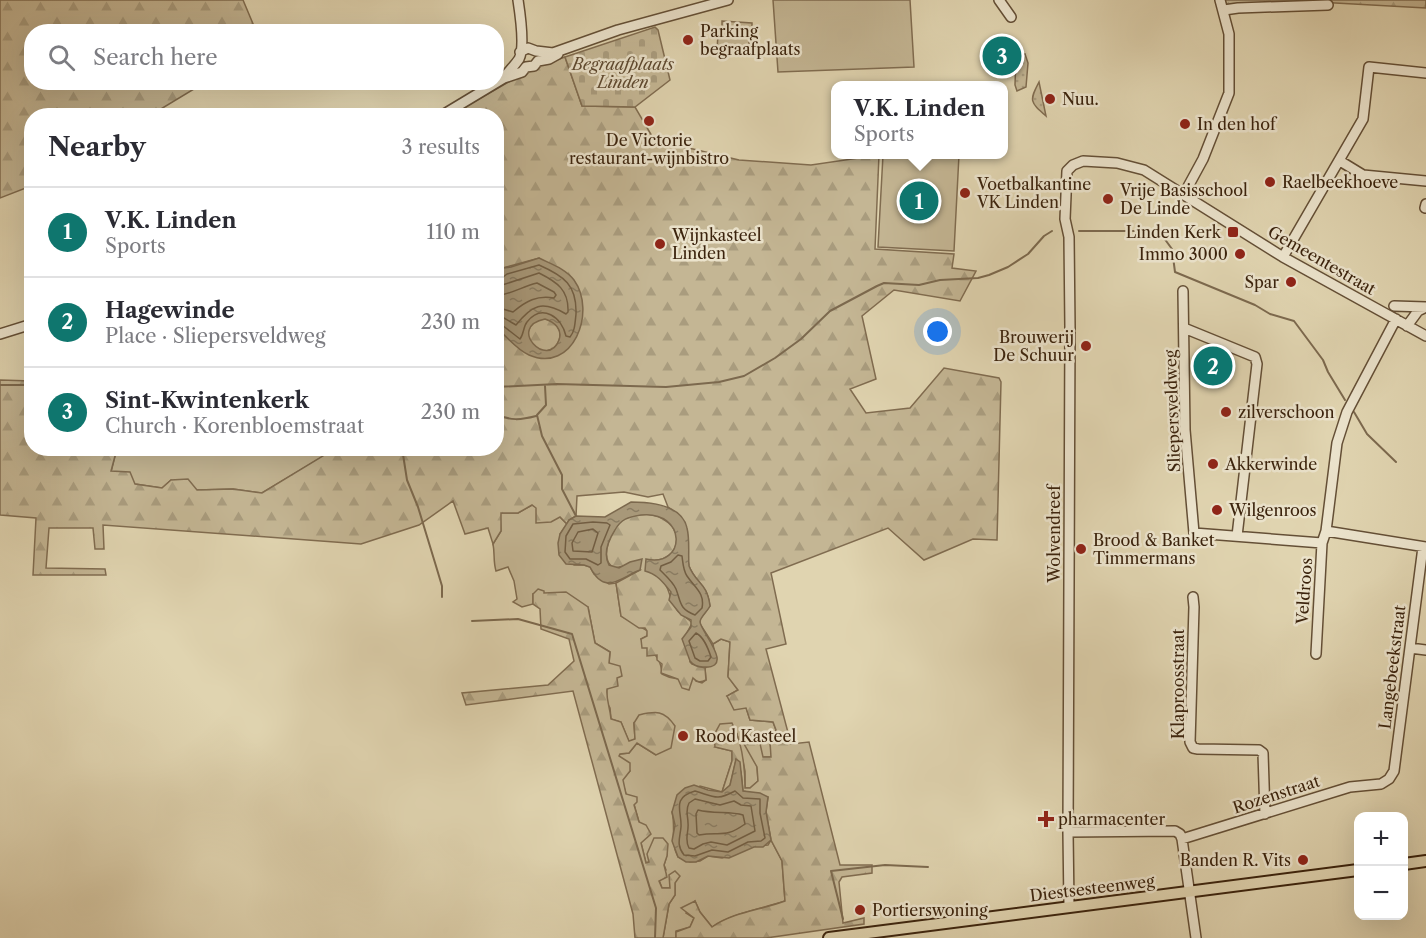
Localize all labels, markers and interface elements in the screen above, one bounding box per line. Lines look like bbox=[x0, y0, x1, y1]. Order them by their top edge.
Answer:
place label: Parking begraafplaats bbox=[700, 21, 800, 59]
search box bbox=[24, 24, 504, 90]
marker: Parking begraafplaats bbox=[681, 33, 695, 47]
pin: 3 bbox=[982, 34, 1022, 78]
icon: search bbox=[45, 41, 78, 74]
text: Search here bbox=[93, 44, 218, 71]
park label: Begraafplaats Linden bbox=[570, 54, 674, 92]
popup bbox=[831, 81, 1008, 159]
place label: Nuu. bbox=[1062, 89, 1099, 109]
marker: Nuu. bbox=[1043, 92, 1057, 106]
text: V.K. Linden bbox=[854, 95, 985, 122]
marker: De Victorie restaurant-wijnbistro bbox=[642, 114, 656, 128]
place label: In den hof bbox=[1197, 114, 1278, 134]
marker: In den hof bbox=[1178, 117, 1192, 131]
text: Sports bbox=[854, 122, 914, 146]
place label: De Victorie restaurant-wijnbistro bbox=[569, 130, 729, 168]
text: Nearby bbox=[48, 131, 146, 163]
text: 3 results bbox=[402, 135, 480, 159]
place label: Raelbeekhoeve bbox=[1282, 172, 1398, 192]
place label: Voetbalkantine VK Linden bbox=[976, 174, 1091, 212]
marker: Raelbeekhoeve bbox=[1263, 175, 1277, 189]
pin: 1 bbox=[900, 178, 938, 224]
place label: Vrije Basisschool De Linde bbox=[1119, 180, 1248, 218]
marker: Voetbalkantine VK Linden bbox=[958, 186, 972, 200]
marker: Vrije Basisschool De Linde bbox=[1101, 192, 1115, 206]
text: V.K. Linden bbox=[105, 207, 237, 234]
text: 1 bbox=[63, 220, 72, 244]
text: 110 m bbox=[427, 220, 480, 244]
street label: Gemeentestraat bbox=[1265, 221, 1380, 299]
place label: Linden Kerk bbox=[1126, 222, 1222, 242]
place label: Wijnkasteel Linden bbox=[671, 225, 762, 263]
marker: Linden Kerk bbox=[1226, 225, 1240, 239]
text: Sports bbox=[105, 234, 166, 258]
marker: Wijnkasteel Linden bbox=[653, 237, 667, 251]
place label: Immo 3000 bbox=[1139, 244, 1228, 264]
marker: Immo 3000 bbox=[1233, 247, 1247, 261]
place label: Spar bbox=[1244, 272, 1279, 292]
marker: Spar bbox=[1284, 275, 1298, 289]
text: Hagewinde bbox=[105, 297, 235, 324]
text: 2 bbox=[62, 310, 73, 334]
text: 230 m bbox=[421, 310, 480, 334]
your location bbox=[923, 317, 952, 346]
text: Place · Sliepersveldweg bbox=[105, 324, 326, 348]
place label: Brouwerij De Schuur bbox=[993, 327, 1074, 365]
marker: Brouwerij De Schuur bbox=[1079, 339, 1093, 353]
pin: 2 bbox=[1194, 344, 1232, 388]
street label: Sliepersveldweg bbox=[1160, 349, 1184, 472]
text: Sint-Kwintenkerk bbox=[105, 387, 309, 414]
text: 3 bbox=[62, 400, 73, 424]
text: 230 m bbox=[421, 400, 480, 424]
place label: zilverschoon bbox=[1238, 402, 1335, 422]
marker: zilverschoon bbox=[1219, 405, 1233, 419]
text: Church · Korenbloemstraat bbox=[105, 414, 364, 438]
place label: Akkerwinde bbox=[1224, 454, 1317, 474]
marker: Akkerwinde bbox=[1206, 457, 1220, 471]
street label: Wolvendreef bbox=[1044, 483, 1064, 584]
place label: Wilgenroos bbox=[1228, 500, 1317, 520]
marker: Wilgenroos bbox=[1210, 503, 1224, 517]
place label: Brood & Banket Timmermans bbox=[1093, 530, 1215, 568]
marker: Brood & Banket Timmermans bbox=[1074, 542, 1088, 556]
street label: Veldroos bbox=[1292, 557, 1316, 626]
street label: Langebeekstraat bbox=[1374, 604, 1410, 730]
street label: Klaproosstraat bbox=[1168, 628, 1188, 739]
place label: Rood Kasteel bbox=[695, 726, 797, 746]
marker: Rood Kasteel bbox=[676, 729, 690, 743]
street label: Rozenstraat bbox=[1230, 770, 1322, 817]
place label: pharmacenter bbox=[1058, 809, 1165, 829]
marker: pharmacenter bbox=[1039, 812, 1053, 826]
map controls bbox=[1354, 812, 1408, 920]
button: + bbox=[1354, 812, 1408, 866]
place label: Banden R. Vits bbox=[1180, 850, 1291, 870]
marker: Banden R. Vits bbox=[1296, 853, 1310, 867]
button: − bbox=[1354, 866, 1408, 920]
street label: Diestsesteenweg bbox=[1028, 870, 1156, 906]
place label: Portierswoning bbox=[872, 900, 988, 920]
marker: Portierswoning bbox=[853, 903, 867, 917]

